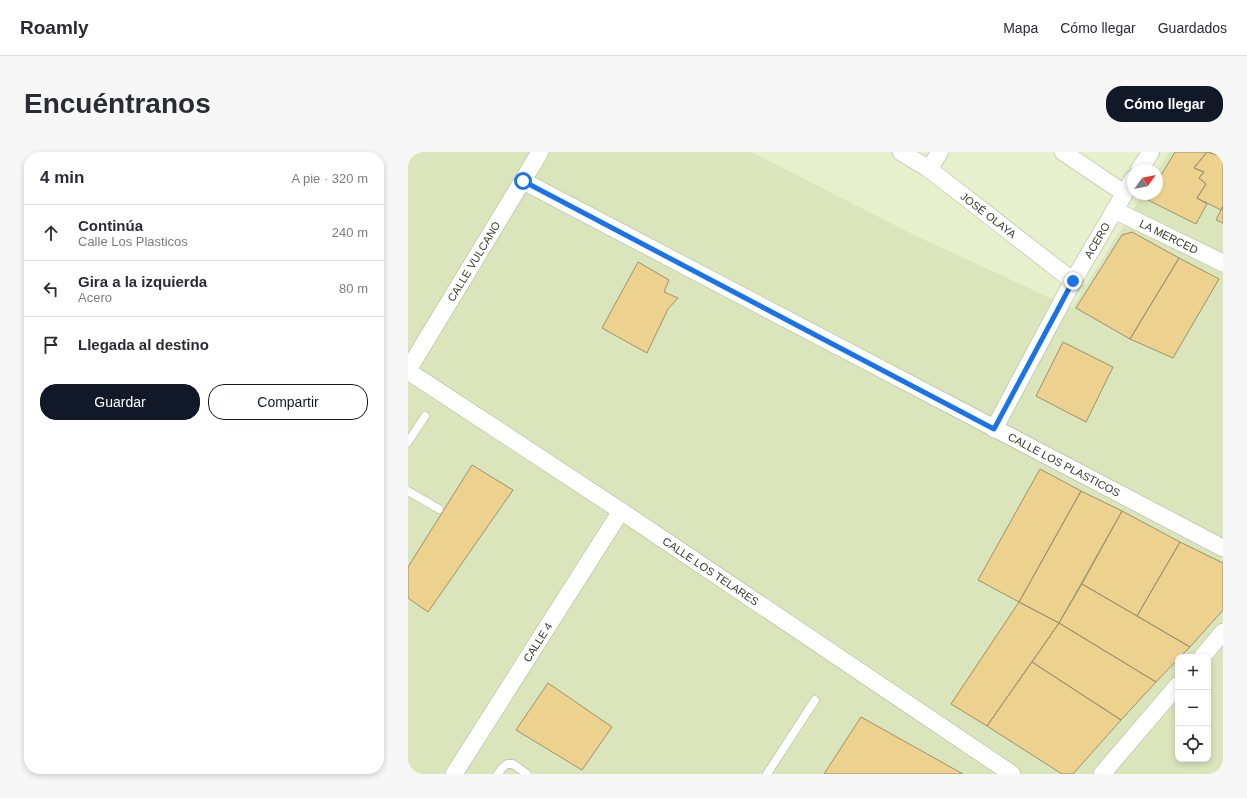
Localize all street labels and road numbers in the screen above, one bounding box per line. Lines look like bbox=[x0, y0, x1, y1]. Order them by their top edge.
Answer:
street label: JOSÉ OLAYA bbox=[958, 190, 1019, 241]
street label: LA MERCED bbox=[1138, 217, 1200, 256]
street label: CALLE VULCANO bbox=[445, 219, 503, 303]
street label: ACERO bbox=[1082, 220, 1112, 260]
street label: CALLE LOS PLASTICOS bbox=[1006, 430, 1122, 499]
street label: CALLE LOS TELARES bbox=[660, 535, 761, 608]
street label: CALLE 4 bbox=[521, 620, 555, 664]

